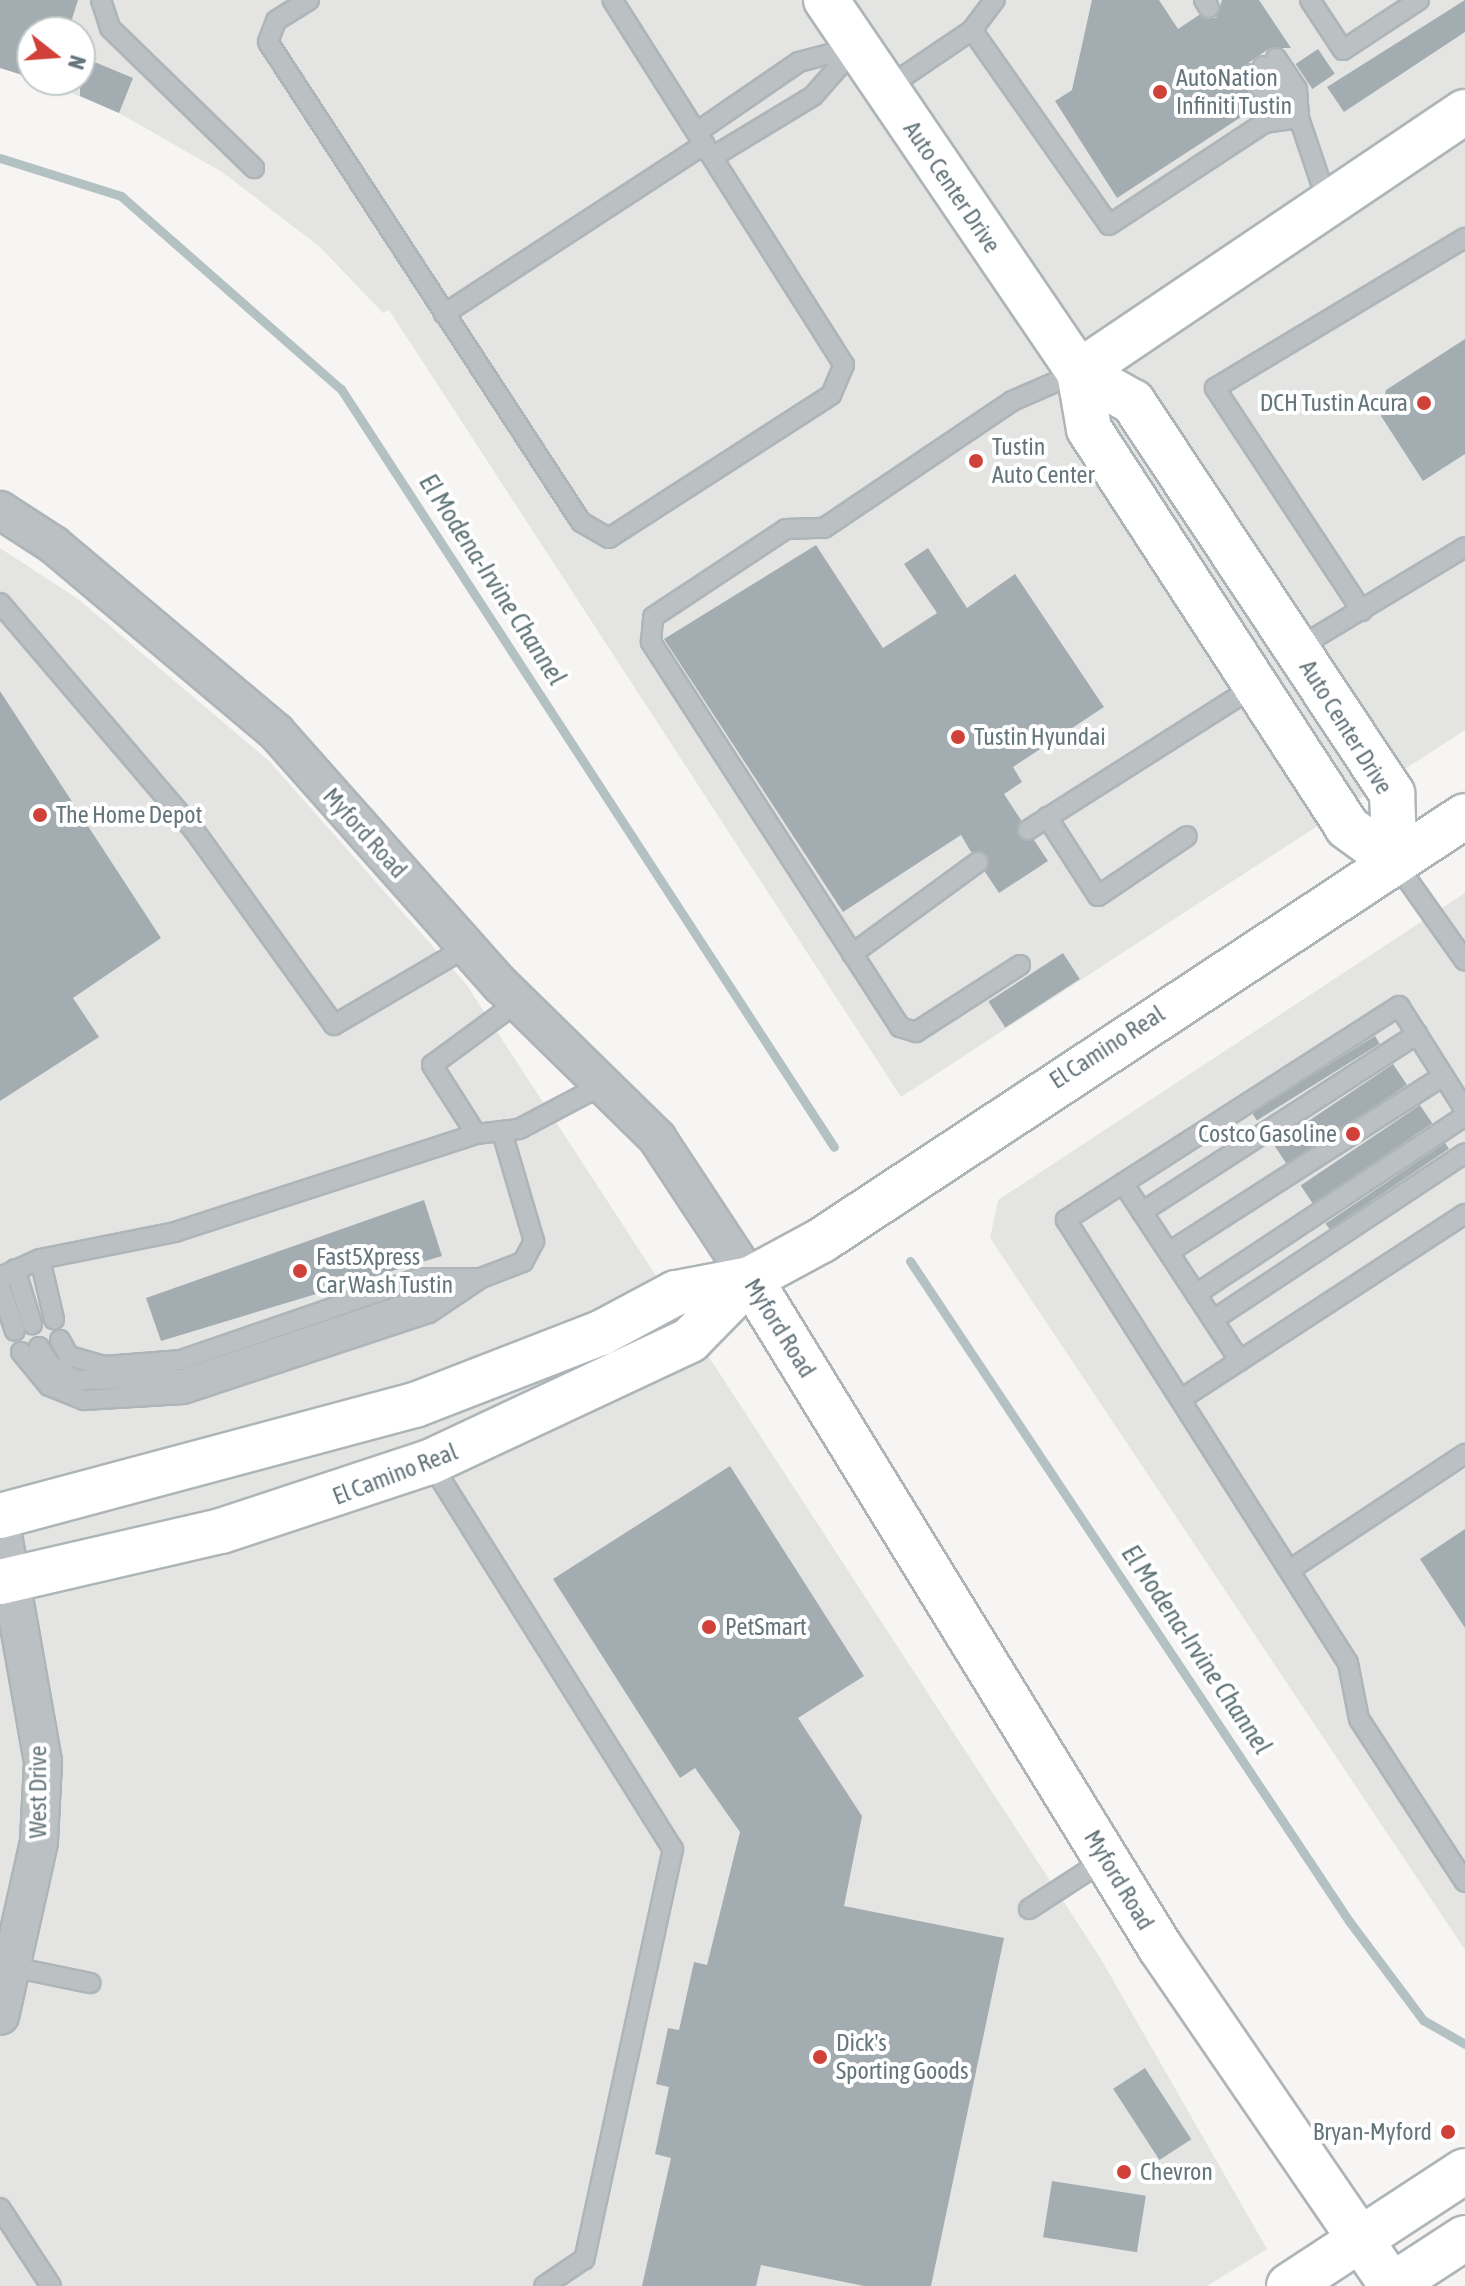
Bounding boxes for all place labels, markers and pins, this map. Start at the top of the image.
place label: AutoNation Infiniti Tustin [1176,64,1292,120]
marker: AutoNation Infiniti Tustin [1151,83,1169,101]
place label: DCH Tustin Acura [1260,389,1408,417]
marker: DCH Tustin Acura [1415,394,1433,412]
place label: Tustin Auto Center [992,433,1095,489]
marker: Tustin Auto Center [967,452,985,470]
place label: Tustin Hyundai [974,723,1106,751]
marker: Tustin Hyundai [949,728,967,746]
place label: The Home Depot [56,801,202,829]
marker: The Home Depot [31,806,49,824]
place label: Costco Gasoline [1198,1120,1337,1148]
marker: Costco Gasoline [1344,1125,1362,1143]
place label: Fast5Xpress Car Wash Tustin [316,1243,453,1299]
marker: Fast5Xpress Car Wash Tustin [291,1262,309,1280]
place label: PetSmart [725,1613,807,1641]
marker: PetSmart [700,1618,718,1636]
place label: Dick's Sporting Goods [836,2029,968,2085]
marker: Dick's Sporting Goods [811,2048,829,2066]
place label: Bryan-Myford [1313,2118,1432,2146]
marker: Bryan-Myford [1439,2123,1457,2141]
place label: Chevron [1140,2158,1213,2186]
marker: Chevron [1115,2163,1133,2181]

